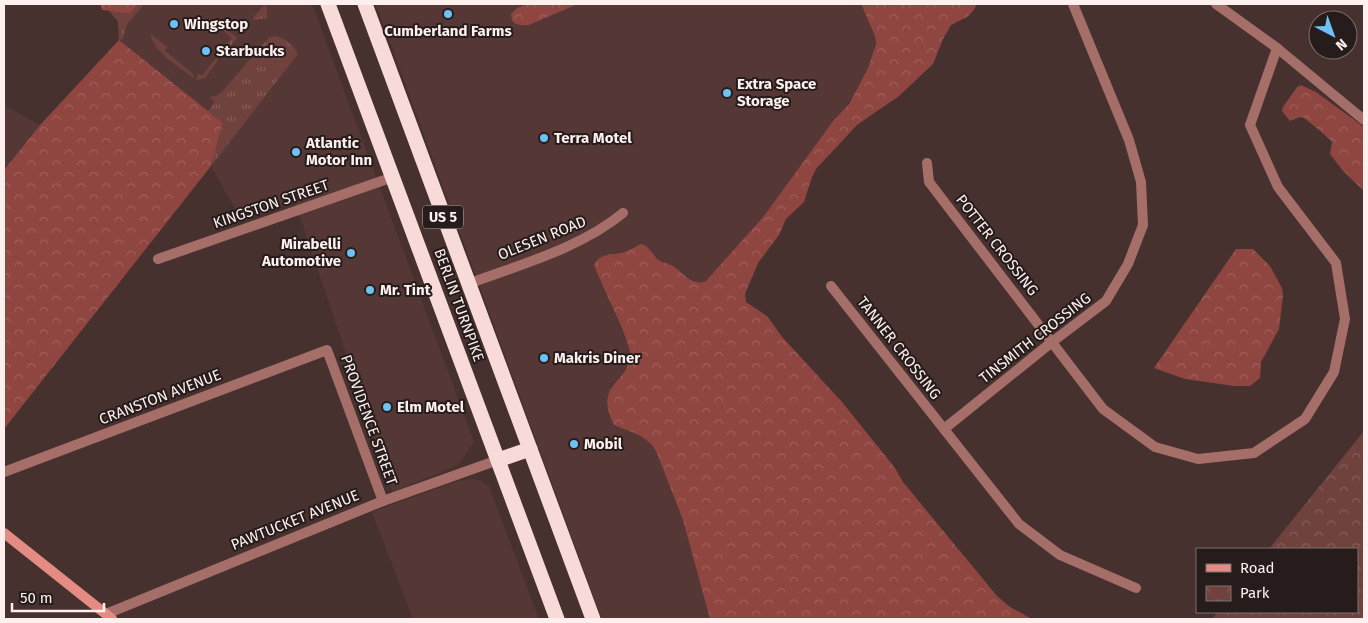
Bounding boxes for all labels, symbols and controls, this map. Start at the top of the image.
marker: Cumberland Farms [442,8,454,20]
north arrow [1308,10,1358,60]
place label: Wingstop [184,15,248,33]
marker: Wingstop [168,18,180,30]
place label: Cumberland Farms [384,22,512,40]
text: N [1332,35,1350,54]
place label: Starbucks [216,42,285,60]
marker: Starbucks [200,45,212,57]
place label: Extra Space Storage [737,75,816,110]
marker: Extra Space Storage [721,87,733,99]
place label: Terra Motel [554,129,632,147]
marker: Terra Motel [538,132,550,144]
place label: Atlantic Motor Inn [305,134,372,169]
marker: Atlantic Motor Inn [290,146,302,158]
street label: KINGSTON STREET [211,176,331,232]
street label: POTTER CROSSING [952,191,1042,299]
road number: US 5 [423,206,463,228]
street label: OLESEN ROAD [495,212,589,264]
place label: Mirabelli Automotive [261,235,341,270]
street label: BERLIN TURNPIKE [430,246,488,364]
marker: Mirabelli Automotive [345,247,357,259]
place label: Mr. Tint [380,281,431,299]
marker: Mr. Tint [364,284,376,296]
street label: TINSMITH CROSSING [976,289,1094,387]
street label: TANNER CROSSING [853,293,945,403]
place label: Makris Diner [554,349,641,367]
street label: PROVIDENCE STREET [337,352,401,488]
marker: Makris Diner [538,352,550,364]
street label: CRANSTON AVENUE [97,365,223,429]
place label: Elm Motel [397,398,465,416]
marker: Elm Motel [381,401,393,413]
place label: Mobil [584,435,623,453]
marker: Mobil [568,438,580,450]
street label: PAWTUCKET AVENUE [228,486,362,554]
legend [1196,548,1358,613]
text: Road [1240,559,1275,577]
scale bar [12,580,105,612]
text: Park [1240,584,1270,602]
text: 50 m [20,589,53,607]

